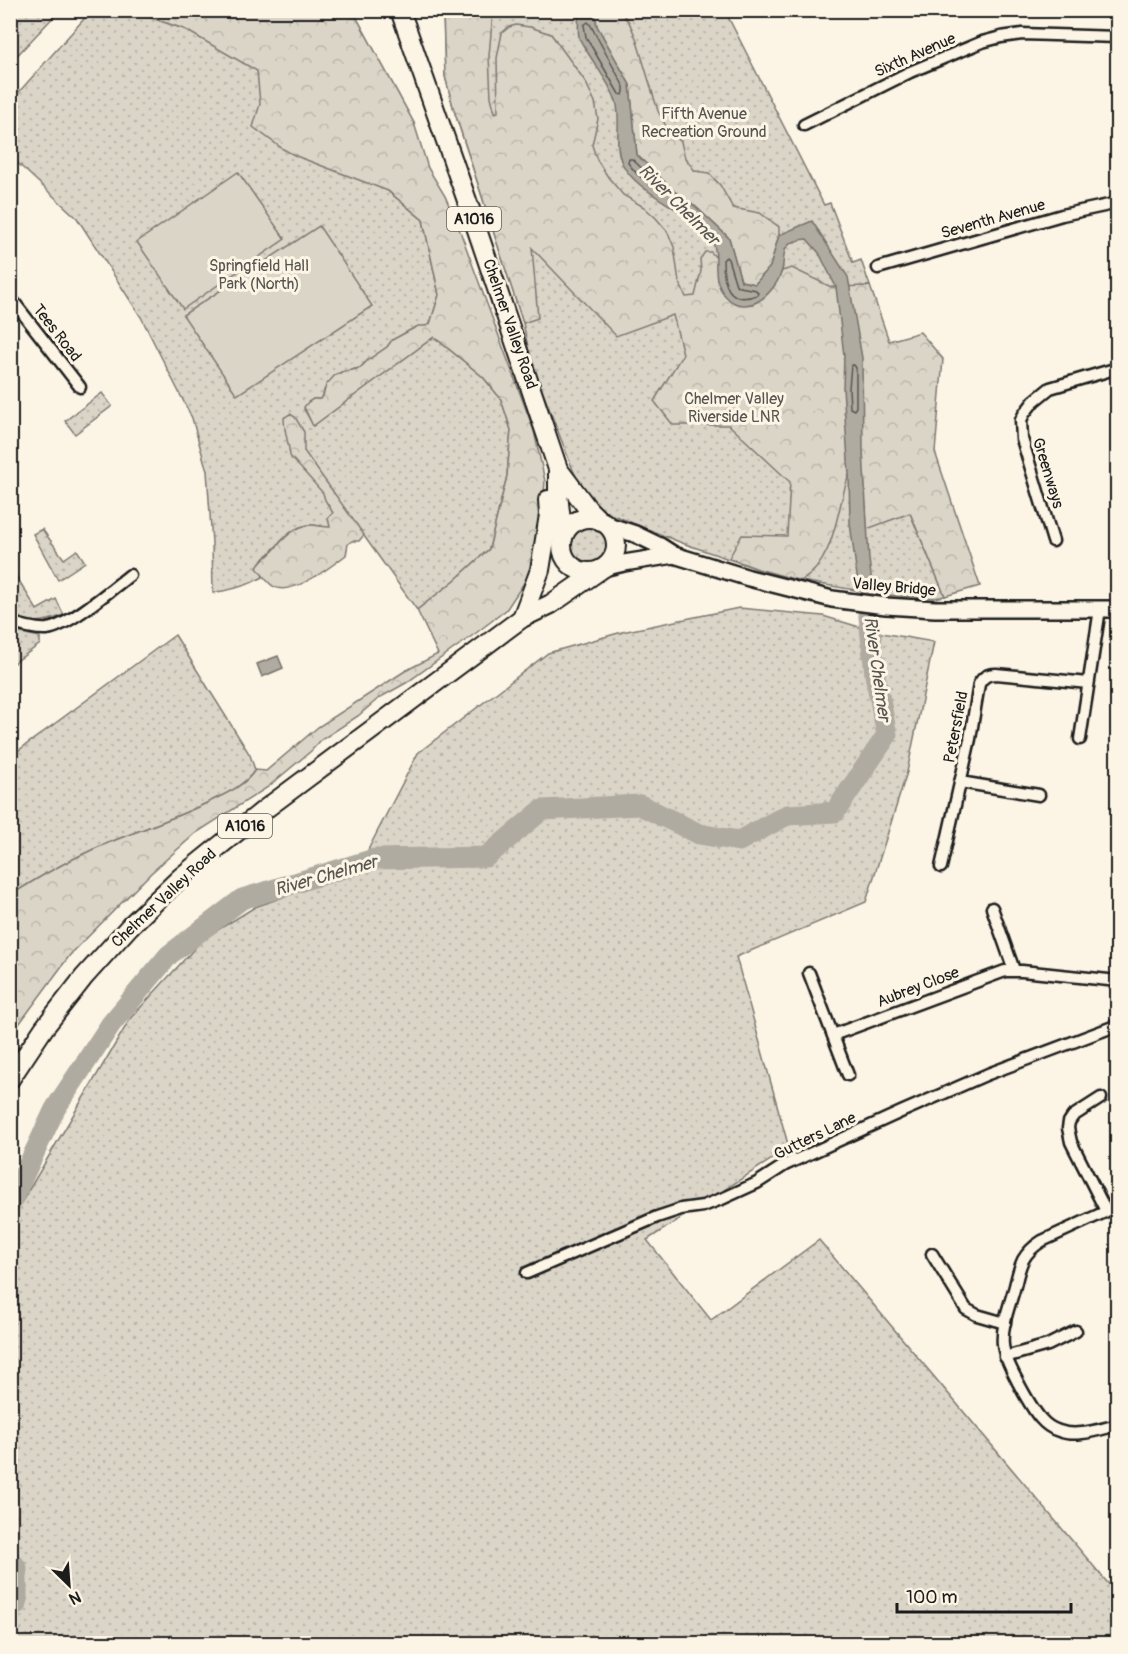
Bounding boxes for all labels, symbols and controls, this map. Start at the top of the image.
street label: Sixth Avenue [871,28,959,82]
park label: Fifth Avenue Recreation Ground [641,104,767,142]
water label: River Chelmer [634,160,726,252]
street label: Seventh Avenue [939,195,1048,243]
road number: A1016 [447,207,501,231]
park label: Springfield Hall Park (North) [209,256,309,294]
street label: Chelmer Valley Road [478,256,542,392]
street label: Tees Road [28,300,86,366]
park label: Chelmer Valley Riverside LNR [684,389,784,427]
street label: Greenways [1028,435,1068,511]
street label: Valley Bridge [851,573,937,601]
water label: River Chelmer [858,615,896,725]
street label: Petersfield [939,689,973,765]
road number: A1016 [218,814,272,838]
street label: Chelmer Valley Road [107,844,221,952]
water label: River Chelmer [272,850,382,902]
street label: Aubrey Close [874,962,962,1012]
street label: Gutters Lane [771,1108,859,1164]
north arrow [39,1555,99,1615]
scale bar [897,1576,1071,1614]
text: N [66,1586,84,1609]
text: 100 m [906,1586,958,1609]

